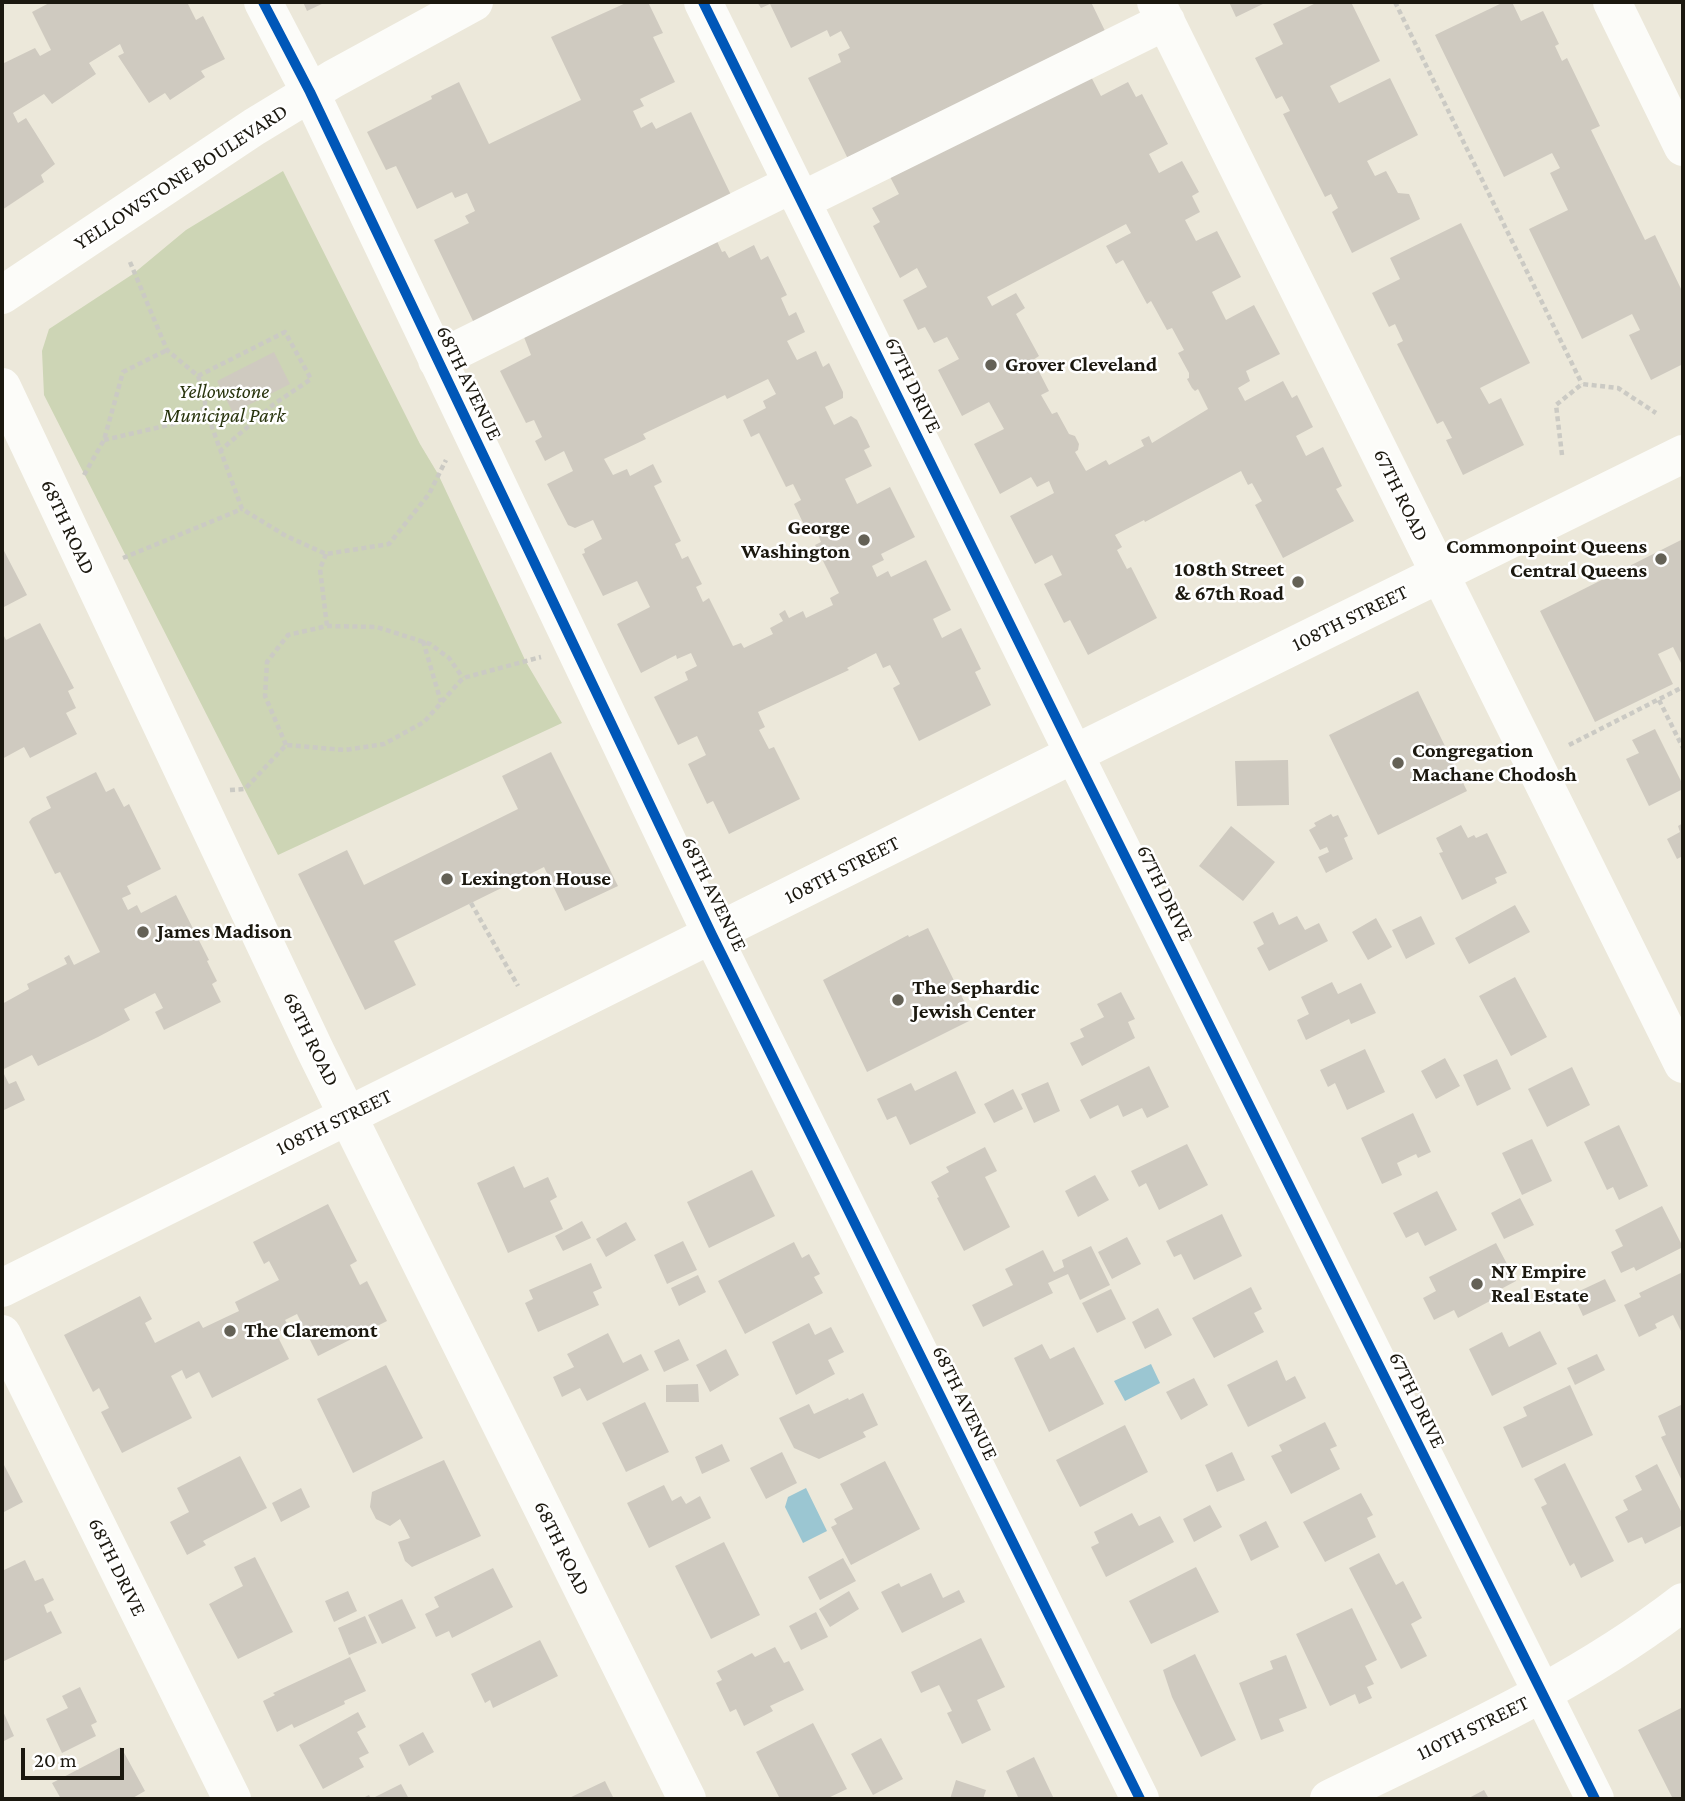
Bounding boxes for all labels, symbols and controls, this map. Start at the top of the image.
street label: YELLOWSTONE BOULEVARD [69,98,293,256]
street label: 68TH AVENUE [430,321,508,445]
street label: 67TH DRIVE [879,333,947,437]
place label: Grover Cleveland [1005,352,1157,378]
marker: Grover Cleveland [983,357,999,373]
park label: Yellowstone Municipal Park [163,379,285,429]
street label: 67TH ROAD [1368,445,1434,545]
street label: 68TH ROAD [35,475,101,579]
place label: George Washington [741,515,850,565]
marker: George Washington [856,532,872,548]
place label: Commonpoint Queens Central Queens [1446,534,1647,584]
marker: Commonpoint Queens Central Queens [1653,551,1669,567]
place label: 108th Street & 67th Road [1175,557,1284,607]
marker: 108th Street & 67th Road [1290,574,1306,590]
street label: 108TH STREET [1288,579,1412,657]
place label: Congregation Machane Chodosh [1412,738,1577,788]
marker: Congregation Machane Chodosh [1390,755,1406,771]
street label: 108TH STREET [780,830,904,910]
street label: 68TH AVENUE [675,832,753,956]
street label: 67TH DRIVE [1131,841,1199,945]
place label: Lexington House [461,866,611,892]
marker: Lexington House [439,871,455,887]
place label: James Madison [157,919,292,945]
marker: James Madison [135,924,151,940]
place label: The Sephardic Jewish Center [912,975,1039,1025]
street label: 68TH ROAD [277,988,345,1090]
marker: The Sephardic Jewish Center [890,992,906,1008]
street label: 108TH STREET [272,1083,396,1161]
place label: NY Empire Real Estate [1491,1259,1589,1309]
marker: NY Empire Real Estate [1469,1276,1485,1292]
place label: The Claremont [244,1318,377,1344]
marker: The Claremont [222,1323,238,1339]
street label: 68TH AVENUE [926,1341,1004,1465]
street label: 67TH DRIVE [1383,1348,1451,1452]
street label: 68TH ROAD [528,1497,596,1599]
street label: 68TH DRIVE [82,1514,152,1620]
street label: 110TH STREET [1413,1690,1533,1766]
scale bar [24,1734,128,1778]
text: 20 m [34,1748,77,1772]

